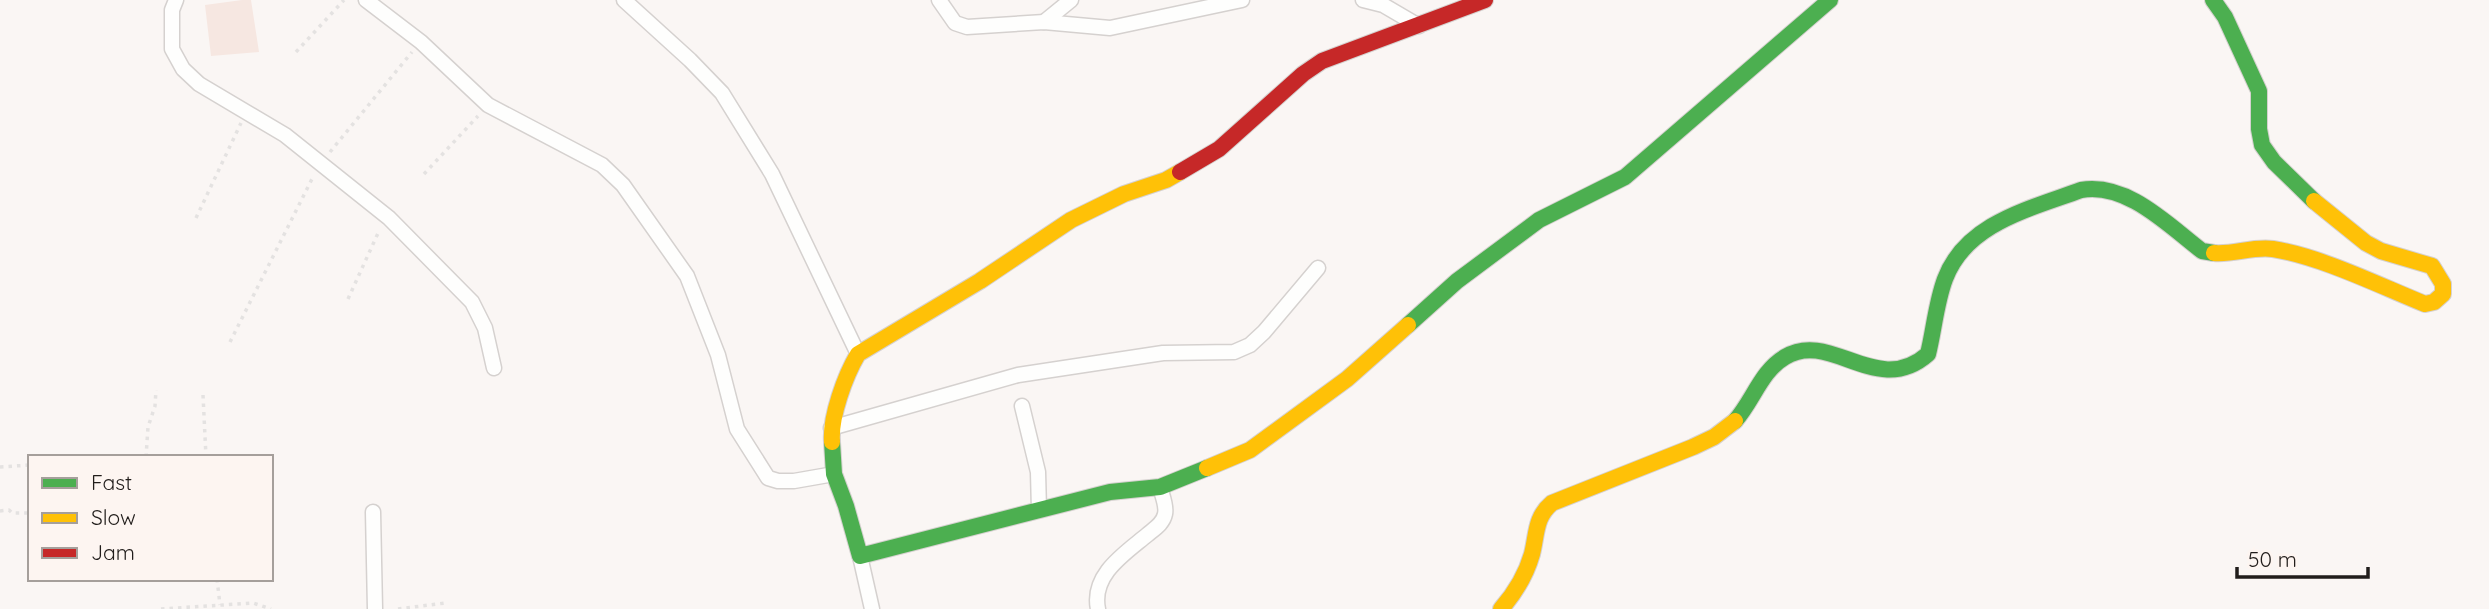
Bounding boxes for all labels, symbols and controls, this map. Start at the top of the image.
legend [28,455,273,581]
text: Fast [91,469,132,495]
text: Slow [91,504,136,530]
scale bar [2237,536,2368,580]
text: Jam [91,539,135,565]
text: 50 m [2248,546,2297,572]

